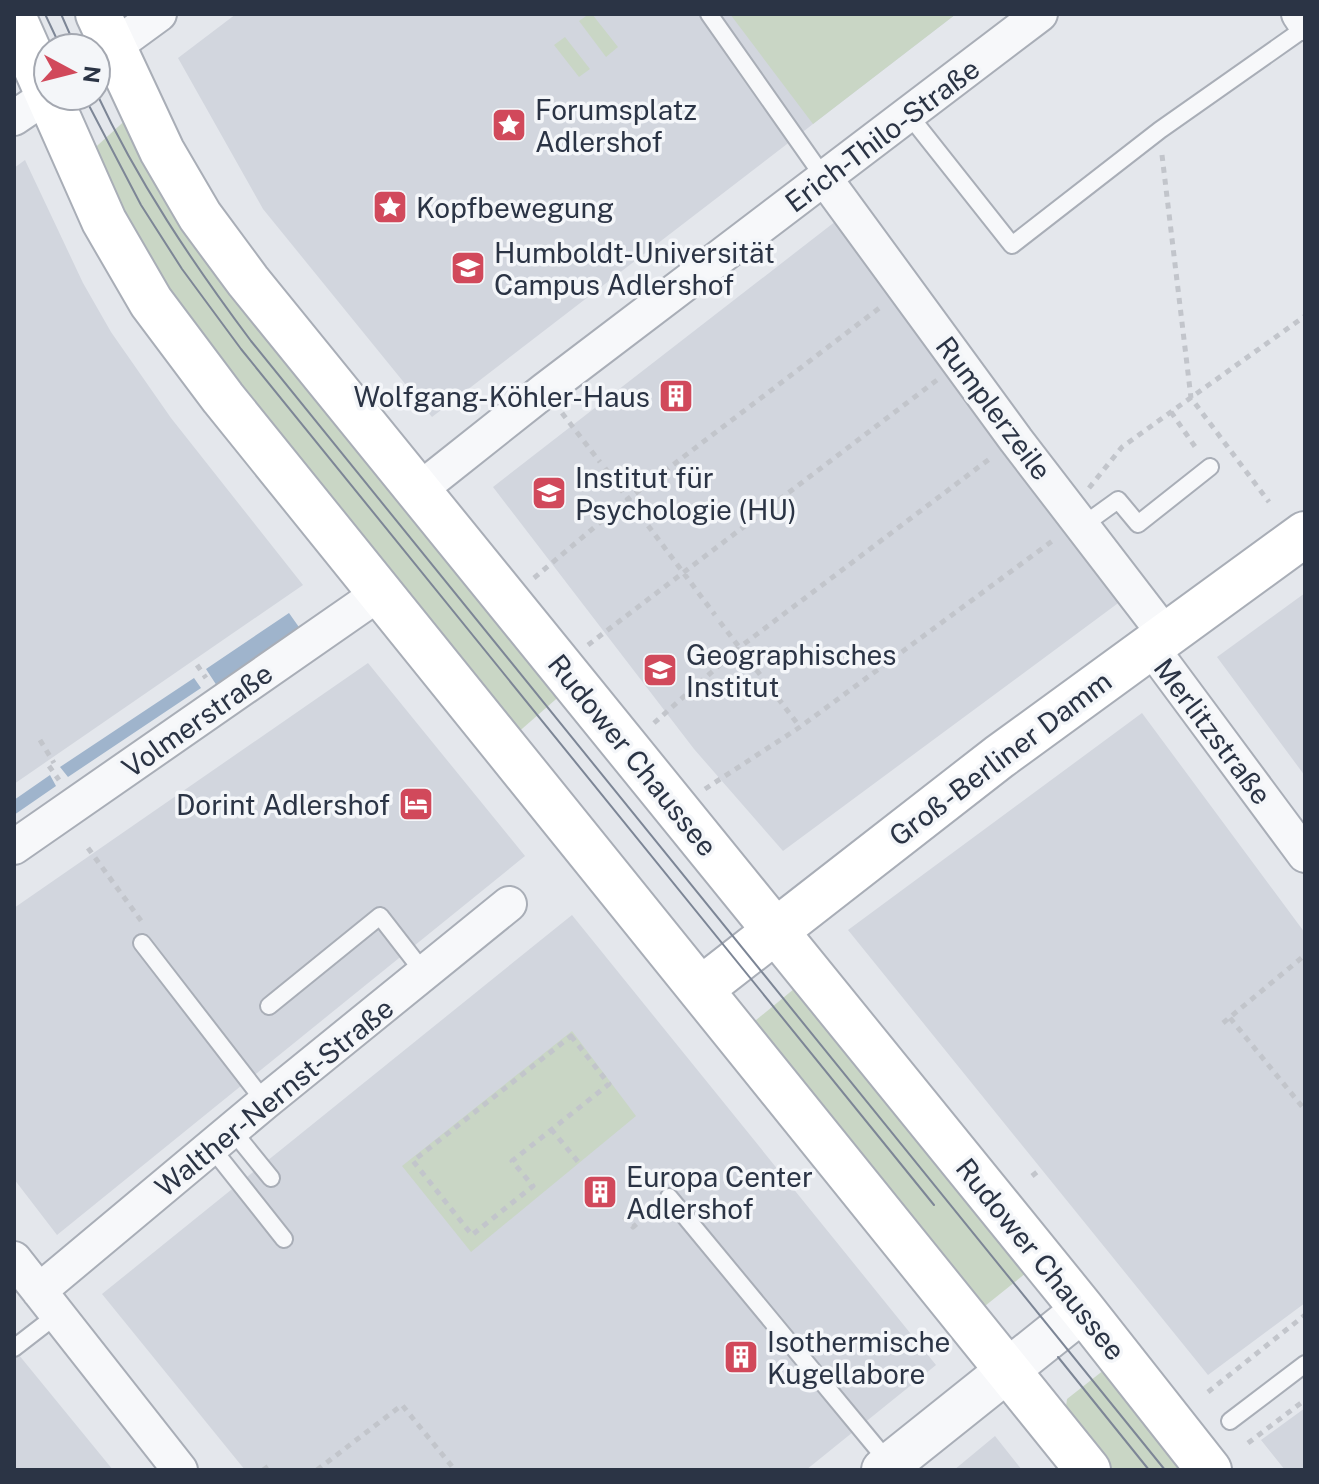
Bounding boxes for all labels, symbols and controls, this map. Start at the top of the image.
north arrow [32,32,112,112]
street label: Erich-Thilo-Straße [779,51,985,219]
text: N [78,64,106,85]
place label: Forumsplatz Adlershof [535,93,697,158]
place icon: Forumsplatz Adlershof [490,106,528,144]
place icon: Kopfbewegung [371,188,409,226]
place label: Kopfbewegung [416,191,614,224]
place label: Humboldt-Universität Campus Adlershof [494,236,775,301]
school or university icon: Humboldt-Universität Campus Adlershof [449,249,487,287]
street label: Rumplerzeile [929,330,1059,486]
building icon: Wolfgang-Köhler-Haus [657,377,695,415]
place label: Wolfgang-Köhler-Haus [353,380,650,413]
place label: Institut für Psychologie (HU) [575,461,797,526]
school or university icon: Institut für Psychologie (HU) [530,474,568,512]
place label: Geographisches Institut [686,638,897,703]
street label: Rudower Chaussee [542,648,724,862]
school or university icon: Geographisches Institut [641,651,679,689]
street label: Merlitzstraße [1147,652,1279,810]
street label: Volmerstraße [116,656,278,784]
street label: Groß-Berliner Damm [882,664,1118,852]
hotel icon: Dorint Adlershof [397,785,435,823]
place label: Dorint Adlershof [176,788,390,821]
street label: Walther-Nernst-Straße [148,991,400,1203]
street label: Rudower Chaussee [950,1152,1132,1366]
place label: Europa Center Adlershof [626,1160,813,1225]
building icon: Europa Center Adlershof [581,1173,619,1211]
place label: Isothermische Kugellabore [767,1325,950,1390]
building icon: Isothermische Kugellabore [722,1338,760,1376]

